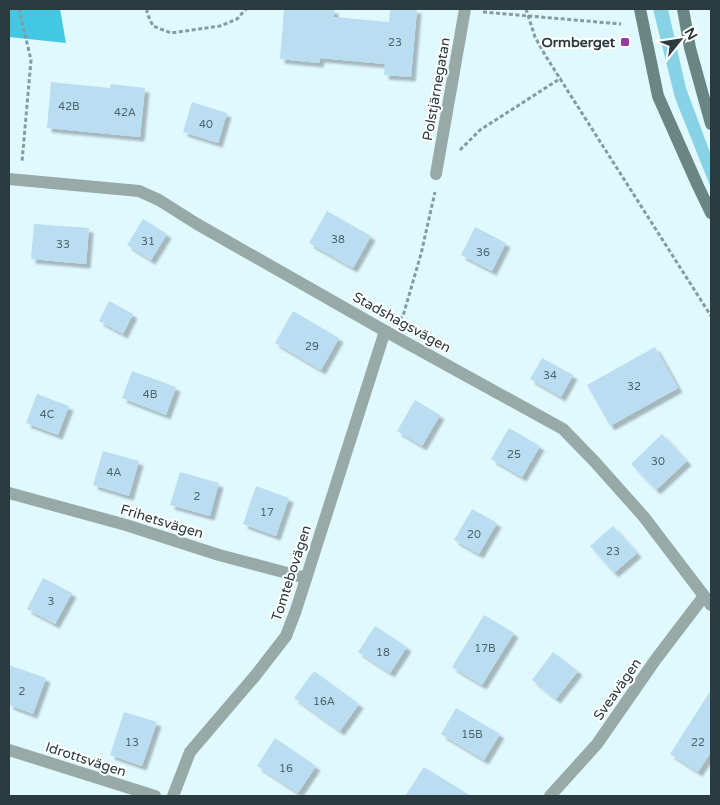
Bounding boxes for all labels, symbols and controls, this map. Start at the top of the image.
north arrow [655,15,705,65]
text: N [681,25,701,43]
place label: Ormberget [542,34,616,51]
house number: 23 [388,36,402,49]
street label: Polstjärnegatan [419,36,454,142]
marker: Ormberget [619,36,631,48]
house number: 42B [58,100,80,113]
house number: 42A [114,106,136,119]
house number: 40 [199,118,213,131]
house number: 38 [331,233,345,246]
house number: 31 [141,235,155,248]
house number: 33 [56,238,70,251]
house number: 36 [476,246,490,259]
street label: Stadshagsvägen [350,288,454,356]
house number: 29 [305,340,319,353]
house number: 34 [543,369,557,382]
house number: 32 [627,380,641,393]
house number: 4B [143,388,158,401]
house number: 4C [40,408,55,421]
house number: 25 [507,448,521,461]
house number: 30 [651,455,665,468]
house number: 4A [106,466,122,479]
house number: 2 [194,490,201,503]
street label: Frihetsvägen [118,501,205,542]
house number: 17 [260,506,274,519]
street label: Tomtebovägen [268,523,315,623]
house number: 20 [467,528,481,541]
house number: 23 [606,545,620,558]
house number: 3 [48,595,55,608]
house number: 17B [474,642,496,655]
house number: 18 [376,646,390,659]
street label: Sveavägen [590,655,645,724]
house number: 2 [19,685,26,698]
house number: 16A [313,695,335,708]
house number: 15B [461,728,483,741]
house number: 13 [125,736,139,749]
house number: 22 [691,736,705,749]
street label: Idrottsvägen [43,738,128,781]
house number: 16 [279,762,293,775]

